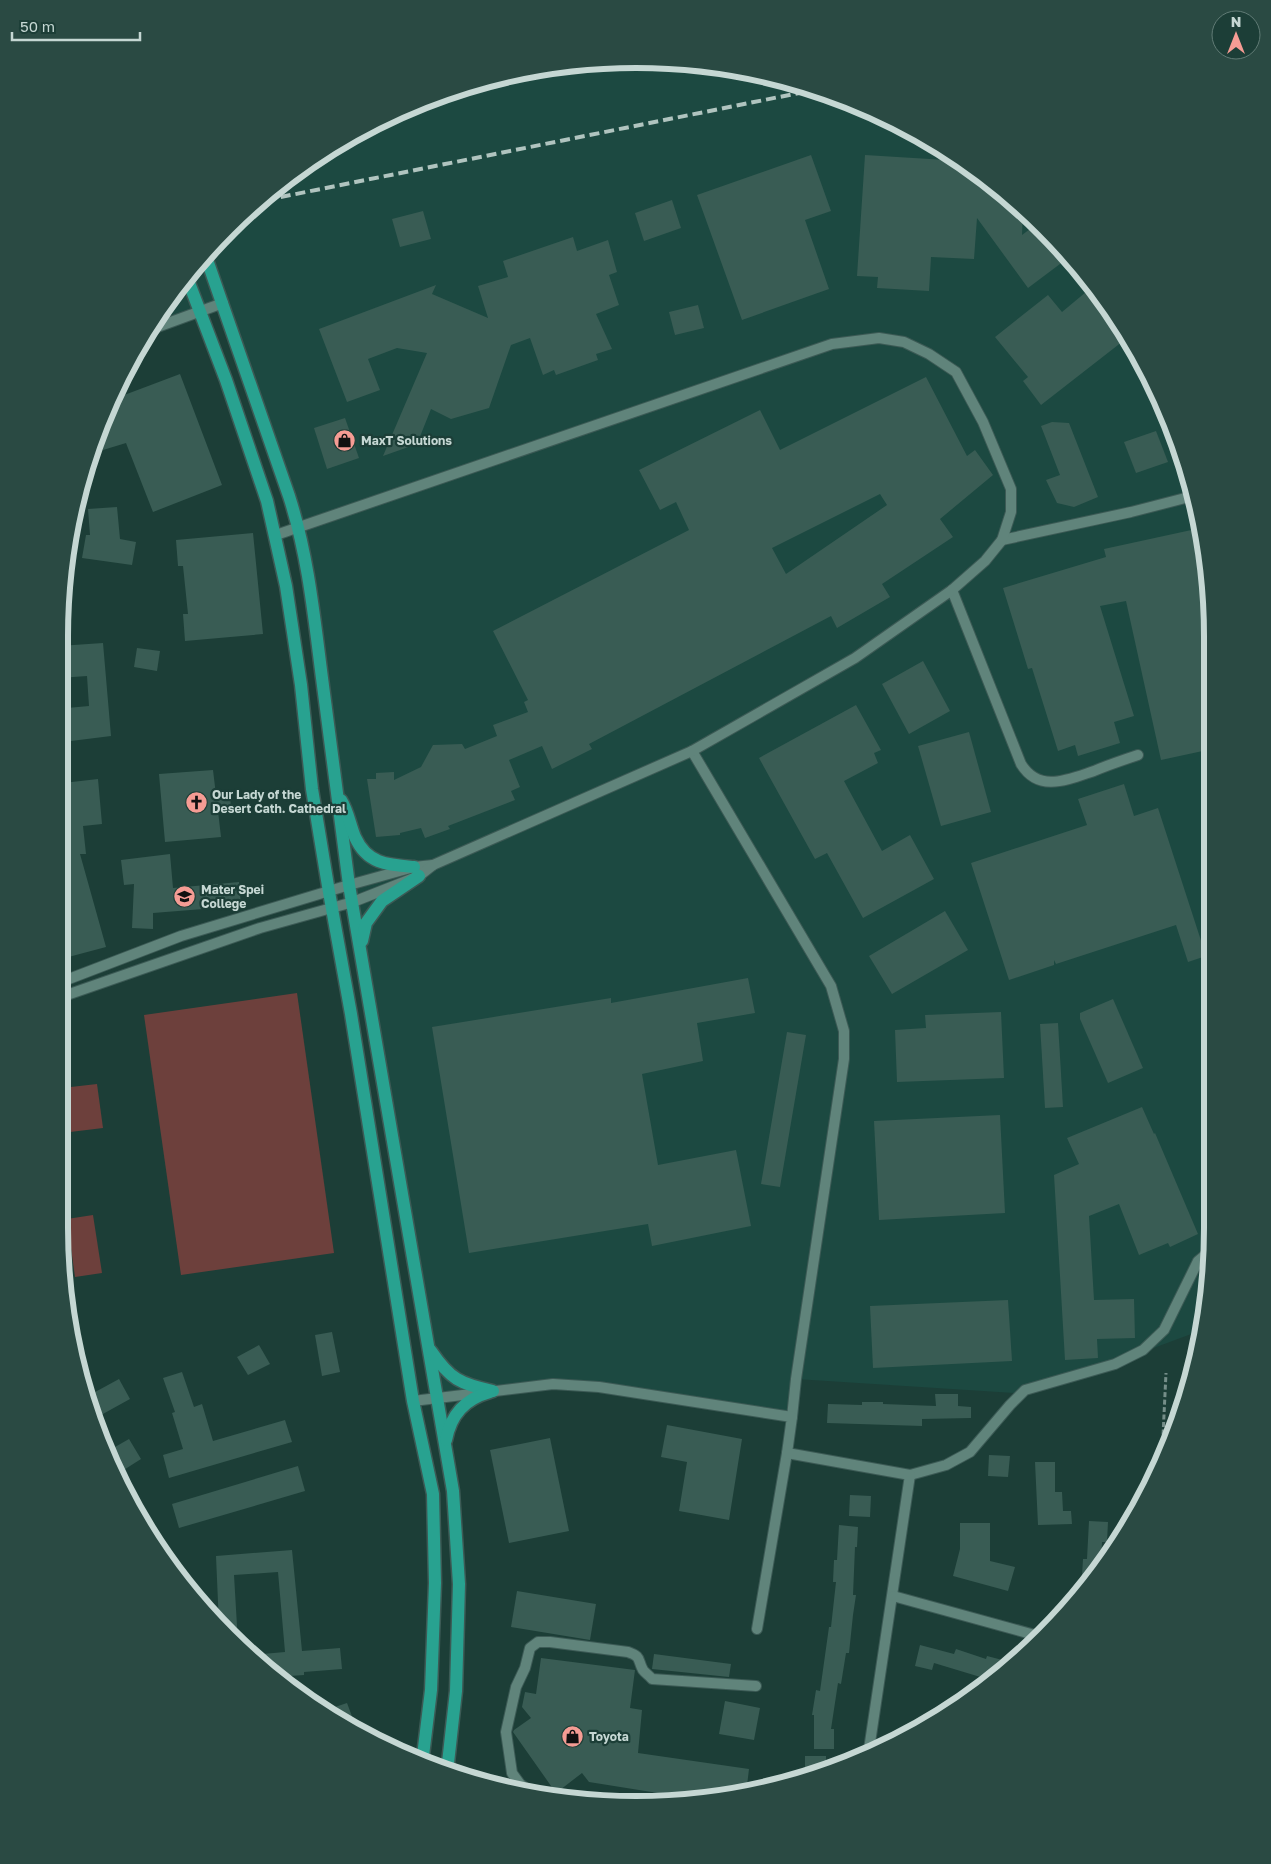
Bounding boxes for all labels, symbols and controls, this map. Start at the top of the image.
scale bar [12,10,140,42]
north arrow [1211,10,1261,60]
text: N [1231,13,1241,30]
text: 50 m [20,17,55,35]
shop icon: MaxT Solutions [333,429,357,453]
place label: MaxT Solutions [361,433,452,448]
place label: Our Lady of the Desert Cath. Cathedral [212,787,346,816]
church icon: Our Lady of the Desert Cath. Cathedral [184,790,208,814]
place label: Mater Spei College [201,882,264,911]
school or university icon: Mater Spei College [173,885,197,909]
shop icon: Toyota [561,1725,585,1749]
place label: Toyota [589,1729,629,1744]

